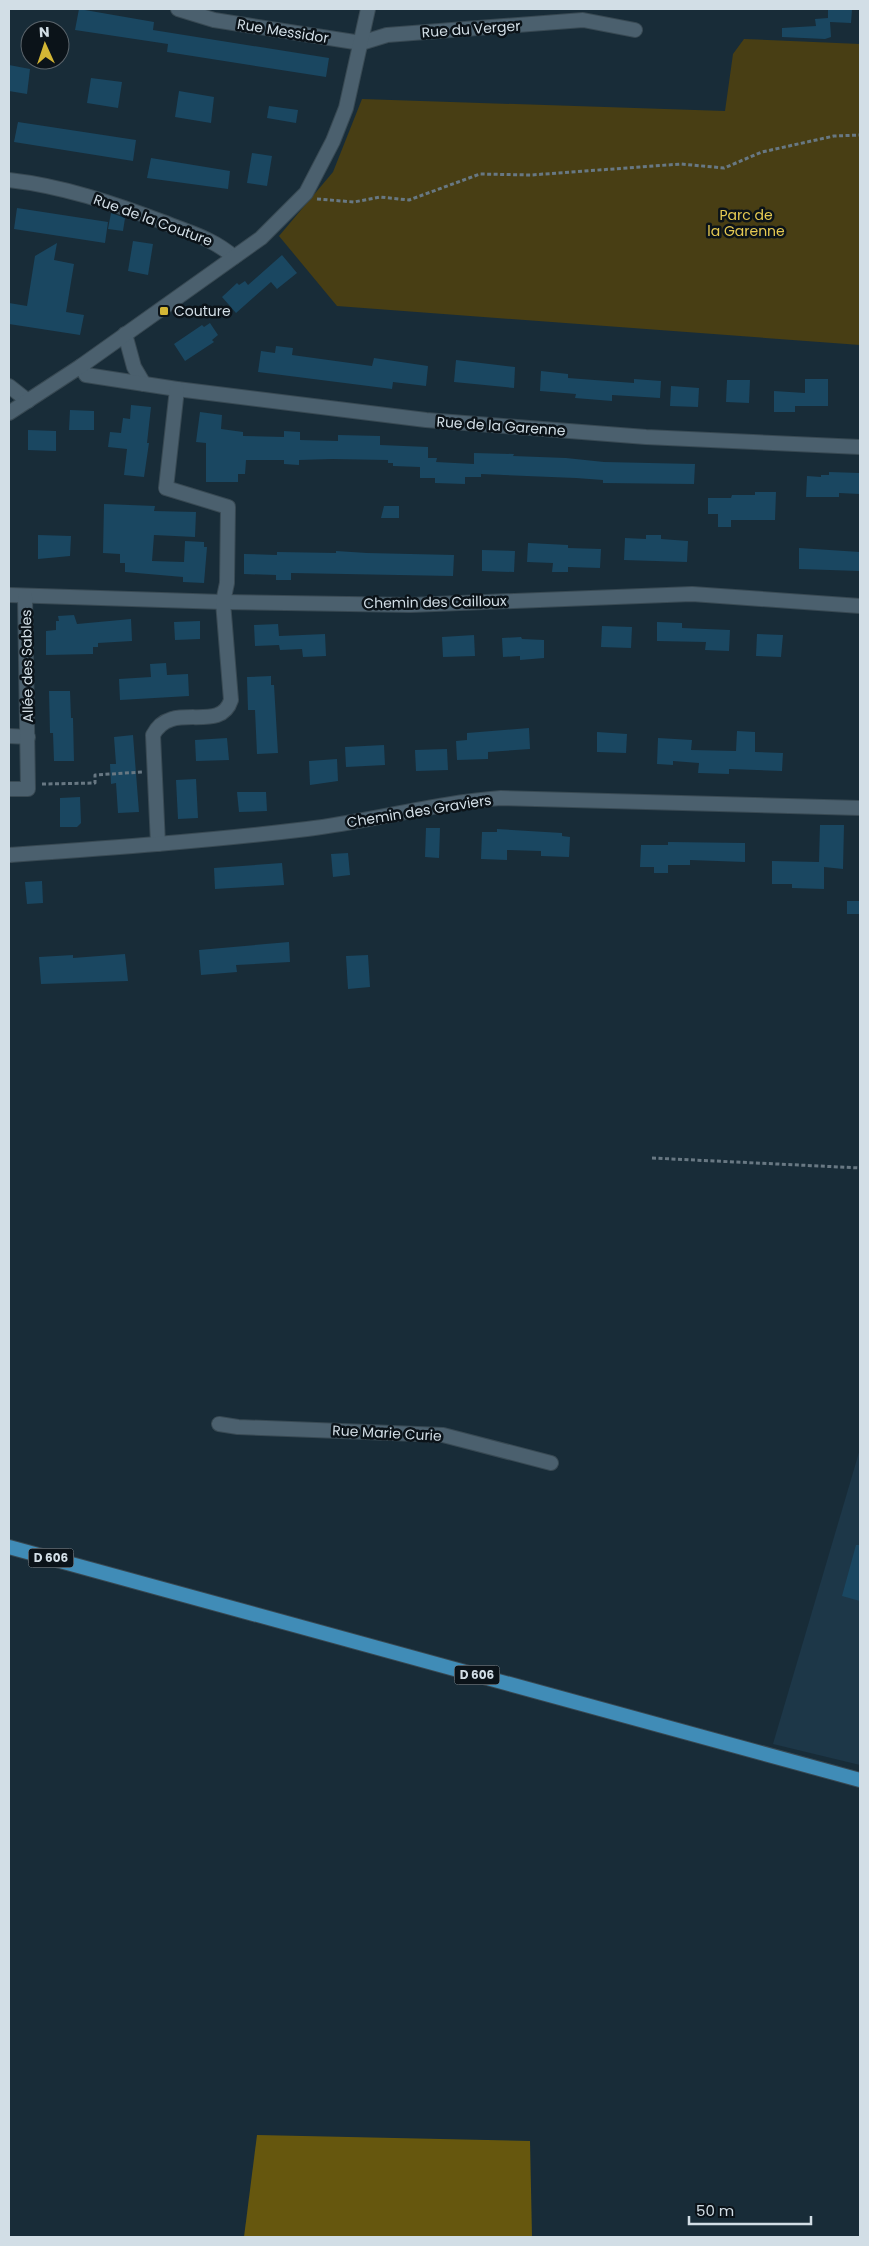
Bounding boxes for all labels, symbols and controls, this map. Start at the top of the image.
street label: Rue Messidor [236,14,330,48]
street label: Rue du Verger [421,16,521,42]
north arrow [20,20,70,70]
text: N [39,22,50,42]
street label: Rue de la Couture [91,189,215,251]
park label: Parc de la Garenne [707,205,785,241]
place label: Couture [174,301,231,321]
marker: Couture [158,305,170,317]
street label: Rue de la Garenne [436,412,566,441]
street label: Chemin des Cailloux [363,591,507,613]
street label: Allée des Sables [16,609,38,723]
street label: Chemin des Graviers [345,790,493,832]
street label: Rue Marie Curie [332,1420,443,1446]
road number: D 606 [28,1549,74,1568]
road number: D 606 [454,1666,500,1684]
scale bar [689,2194,812,2226]
text: 50 m [696,2200,734,2221]

